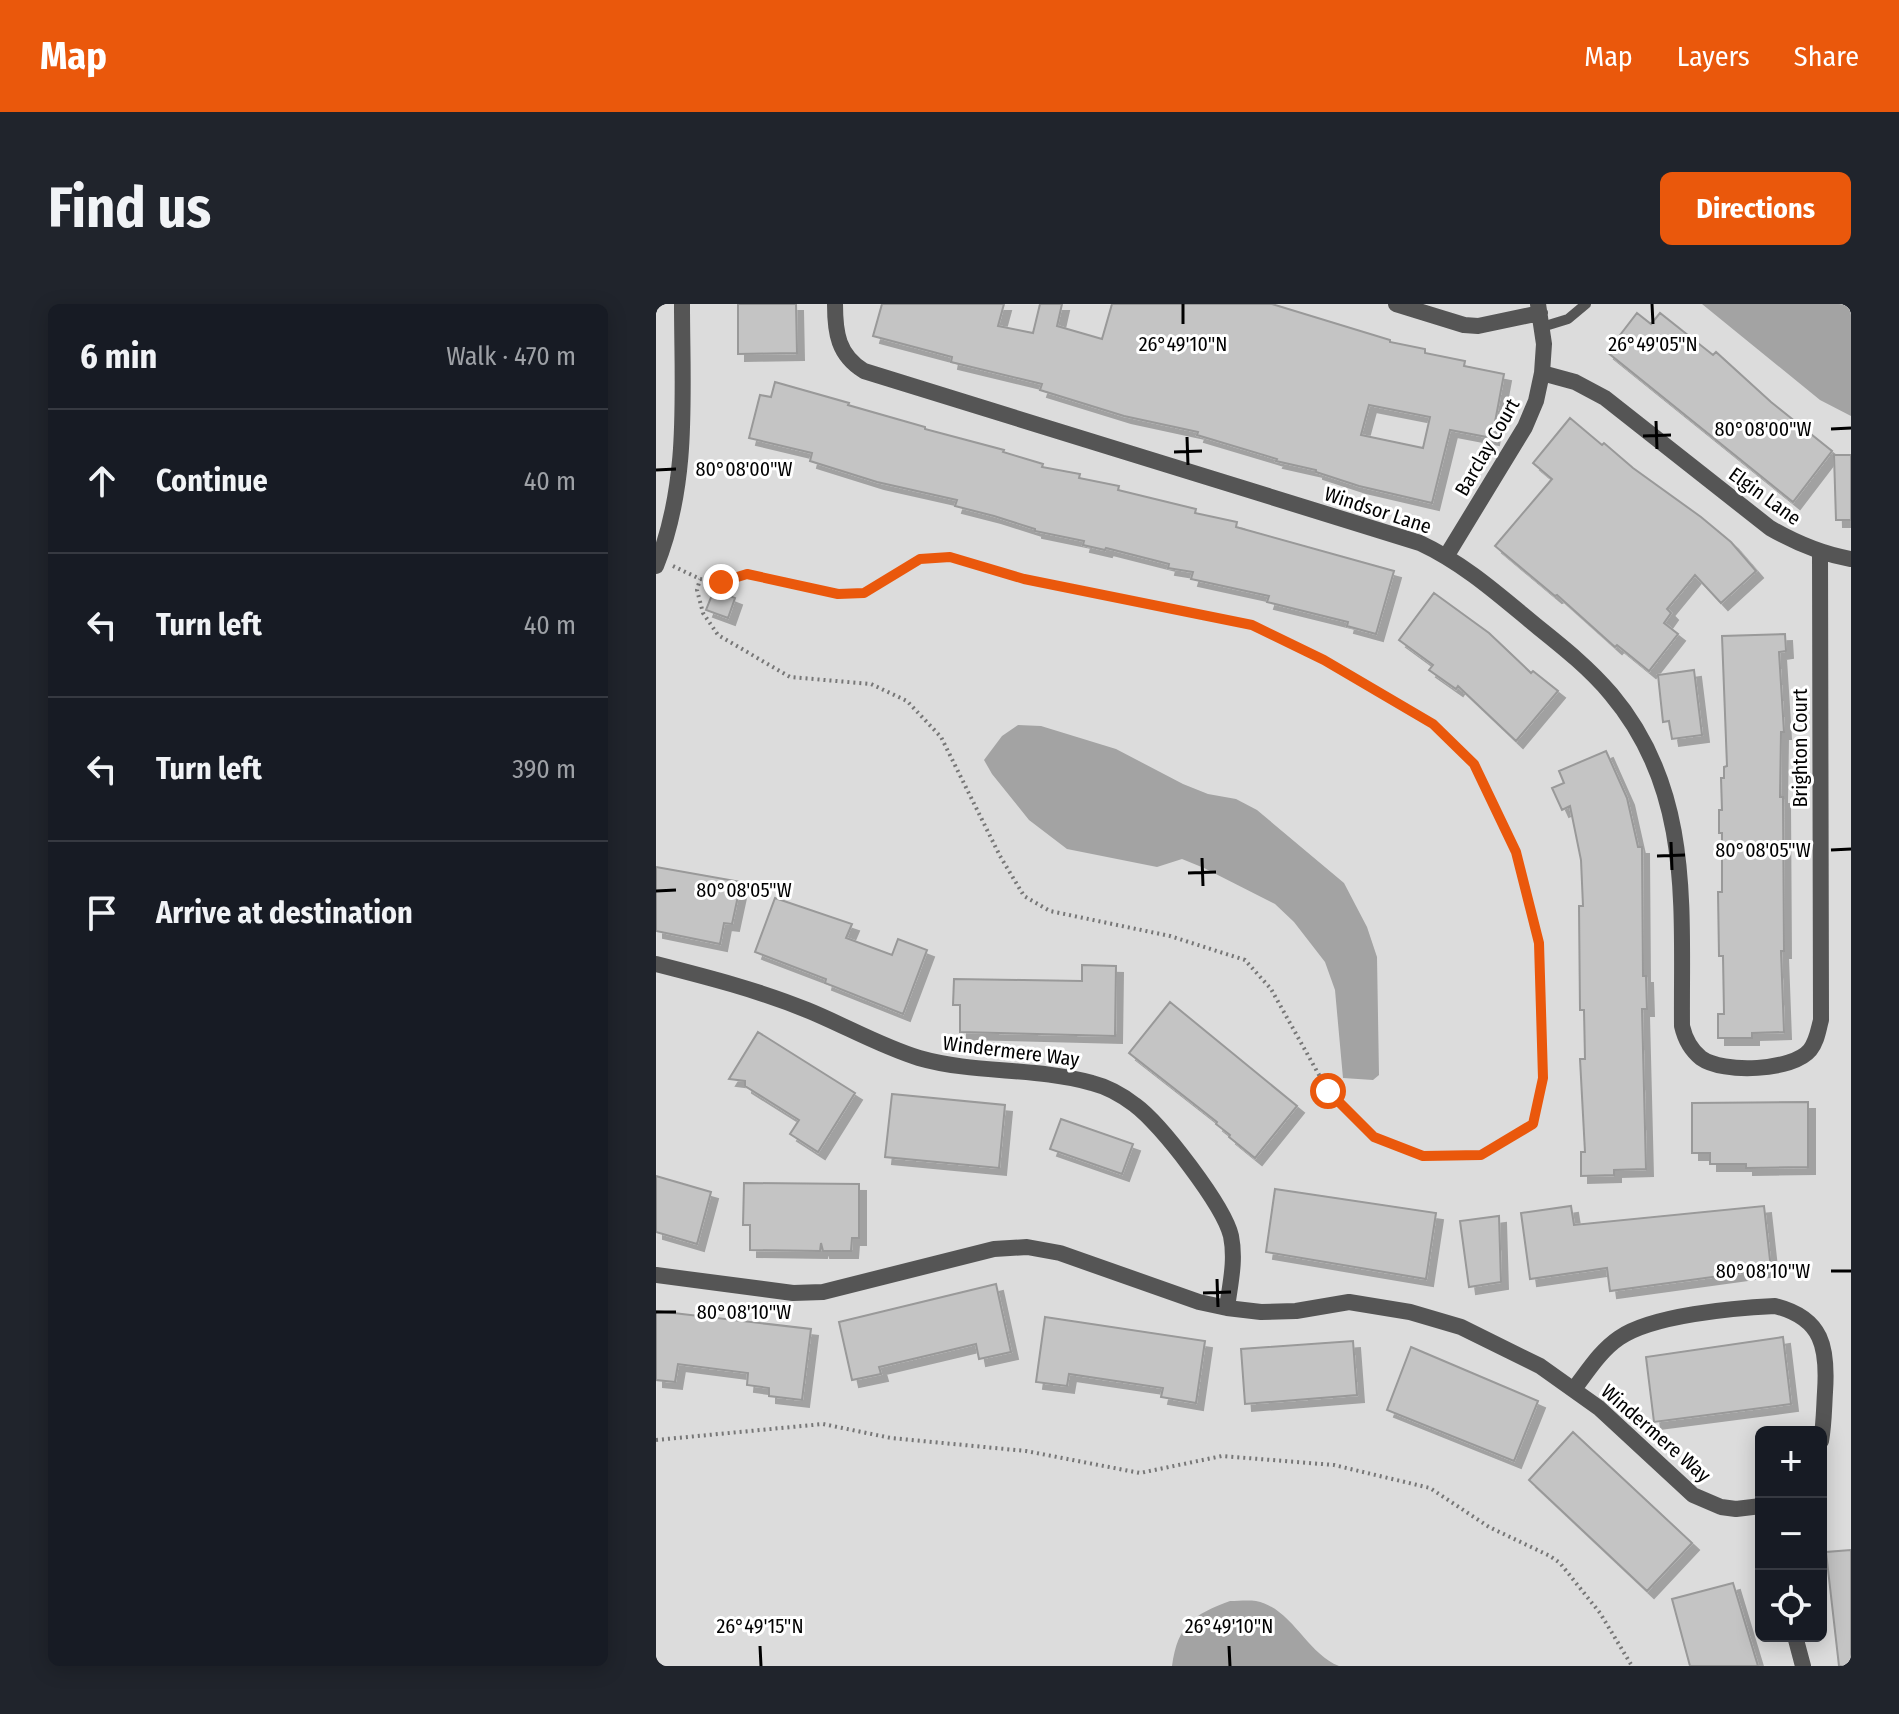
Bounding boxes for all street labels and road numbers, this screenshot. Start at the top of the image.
street label: Barclay Court [1450,394,1525,500]
street label: Elgin Lane [1724,462,1806,530]
street label: Windsor Lane [1322,481,1434,539]
street label: Brighton Court [1788,688,1812,808]
street label: Windermere Way [941,1031,1081,1071]
street label: Windermere Way [1596,1379,1716,1487]

